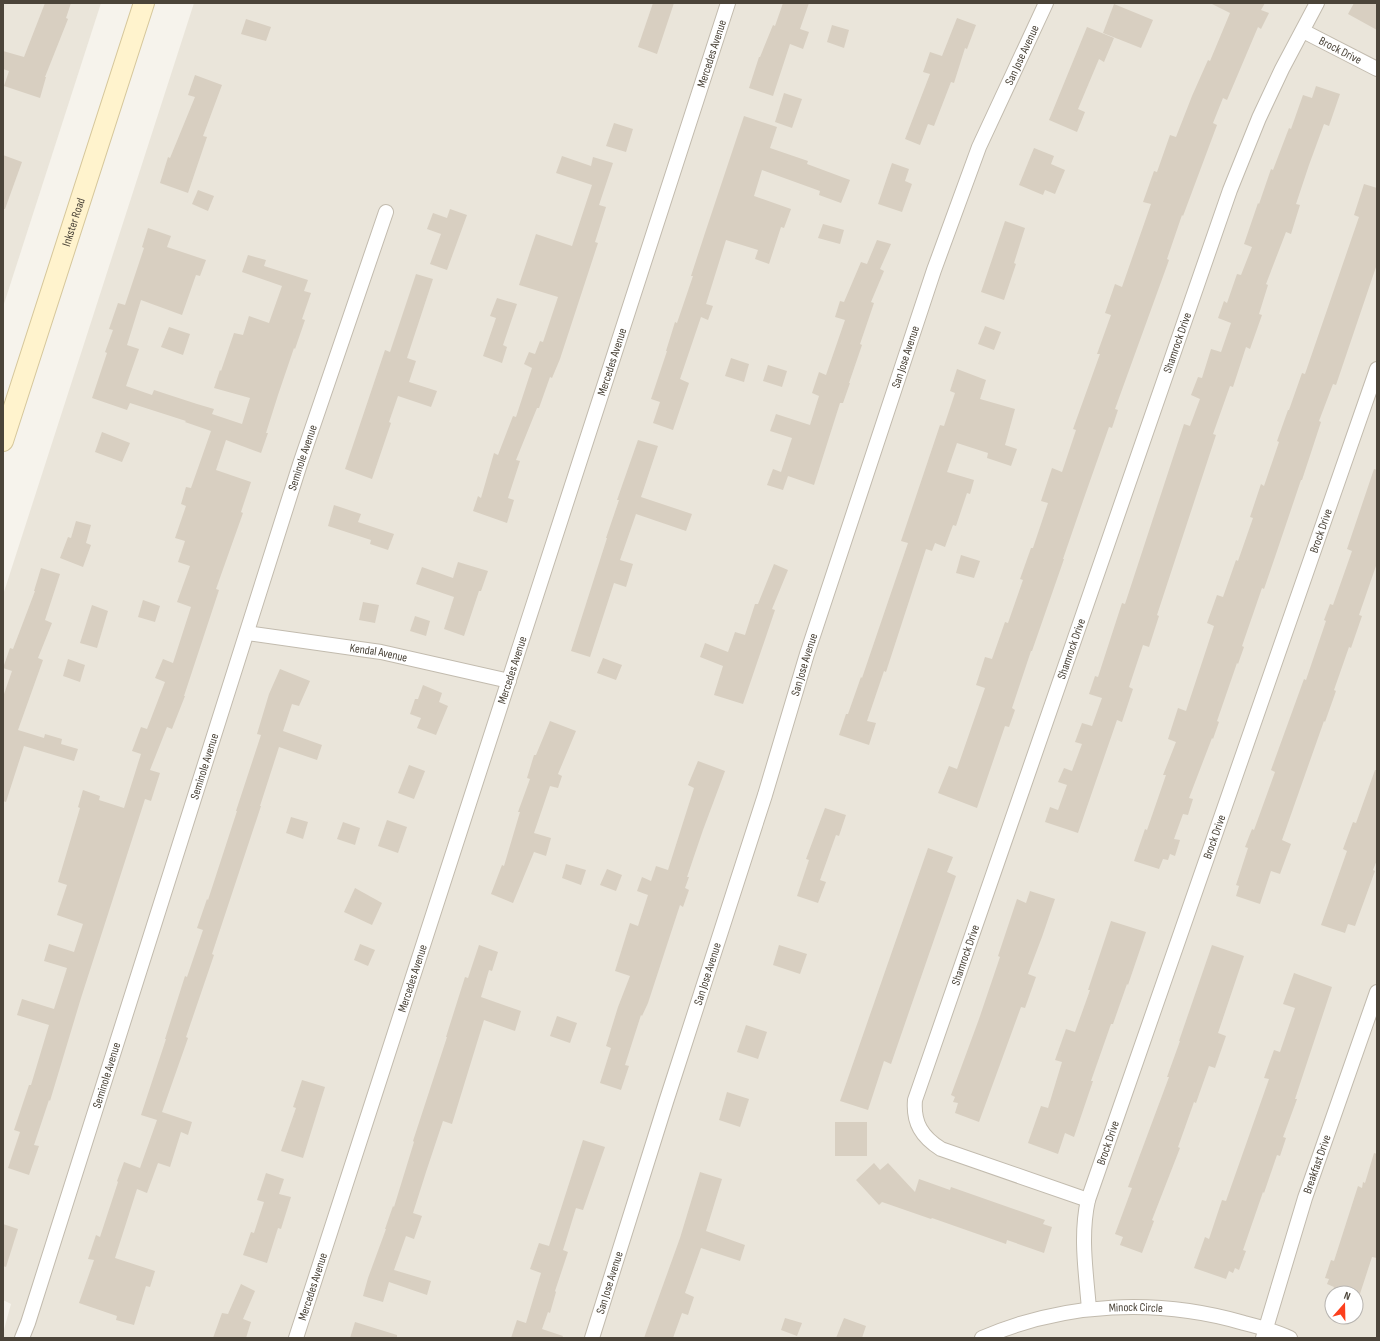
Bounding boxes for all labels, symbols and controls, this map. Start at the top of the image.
street label: Mercedes Avenue [694,18,730,89]
street label: San Jose Avenue [1002,22,1043,88]
street label: Brock Drive [1316,33,1364,68]
street label: Inkster Road [59,196,89,248]
street label: Shamrock Drive [1160,310,1195,375]
street label: San Jose Avenue [888,324,923,390]
street label: Mercedes Avenue [594,326,630,398]
street label: Seminole Avenue [285,423,321,493]
street label: Brock Drive [1307,507,1336,555]
street label: Shamrock Drive [1054,617,1089,681]
street label: San Jose Avenue [788,631,821,698]
street label: Mercedes Avenue [495,634,531,706]
street label: Kendal Avenue [349,641,409,666]
street label: Seminole Avenue [187,732,222,801]
street label: Brock Drive [1200,813,1229,861]
street label: Shamrock Drive [948,923,983,987]
street label: San Jose Avenue [691,941,725,1007]
street label: Mercedes Avenue [395,943,431,1014]
street label: Seminole Avenue [89,1040,124,1110]
street label: Brock Drive [1094,1119,1123,1167]
street label: Breakfast Drive [1300,1133,1335,1196]
street label: San Jose Avenue [593,1250,627,1316]
street label: Mercedes Avenue [295,1251,331,1323]
north arrow [1324,1285,1364,1325]
text: N [1342,1289,1352,1303]
street label: Minock Circle [1108,1300,1163,1316]

